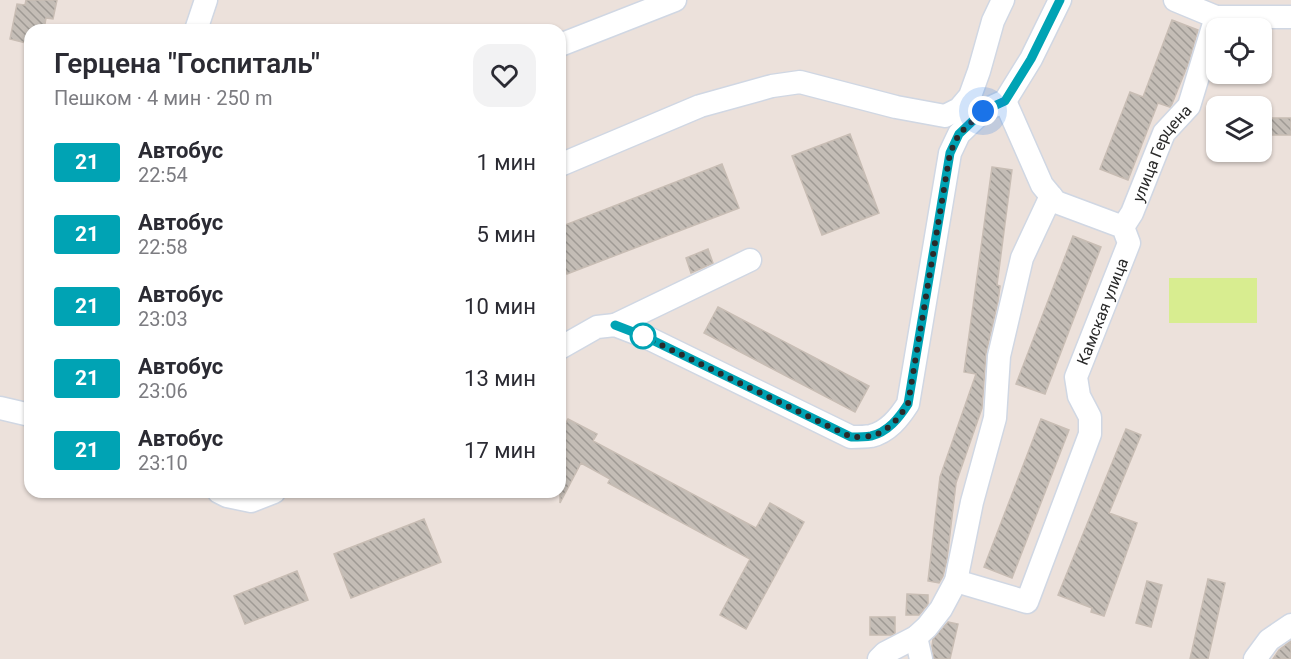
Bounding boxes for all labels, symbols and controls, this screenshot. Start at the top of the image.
map controls [1206,18,1272,162]
button: locate [1206,18,1272,84]
button: heart [473,44,536,107]
text: Герцена "Госпиталь" [54,47,320,80]
text: Пешком · 4 мин · 250 m [54,86,273,110]
your location [968,96,998,126]
button: layers [1206,96,1272,162]
street label: улица Герцена [1128,100,1195,204]
text: Автобус [138,138,223,163]
text: 21 [75,150,99,174]
text: 1 мин [476,150,536,175]
text: 22:54 [138,163,188,187]
text: Автобус [138,210,223,235]
text: 21 [75,222,99,246]
text: 5 мин [476,222,536,247]
text: 22:58 [138,235,188,259]
street label: Камская улица [1072,255,1132,368]
text: Автобус [138,282,223,307]
text: 21 [75,294,99,318]
text: 10 мин [464,294,536,319]
text: 23:03 [138,307,188,331]
unlabelled marker [630,323,656,349]
text: Автобус [138,354,223,379]
text: 21 [75,366,99,390]
text: 13 мин [464,366,536,391]
text: 23:06 [138,379,188,403]
text: Автобус [138,426,223,451]
text: 21 [75,438,99,462]
text: 17 мин [464,438,536,463]
text: 23:10 [138,451,188,475]

